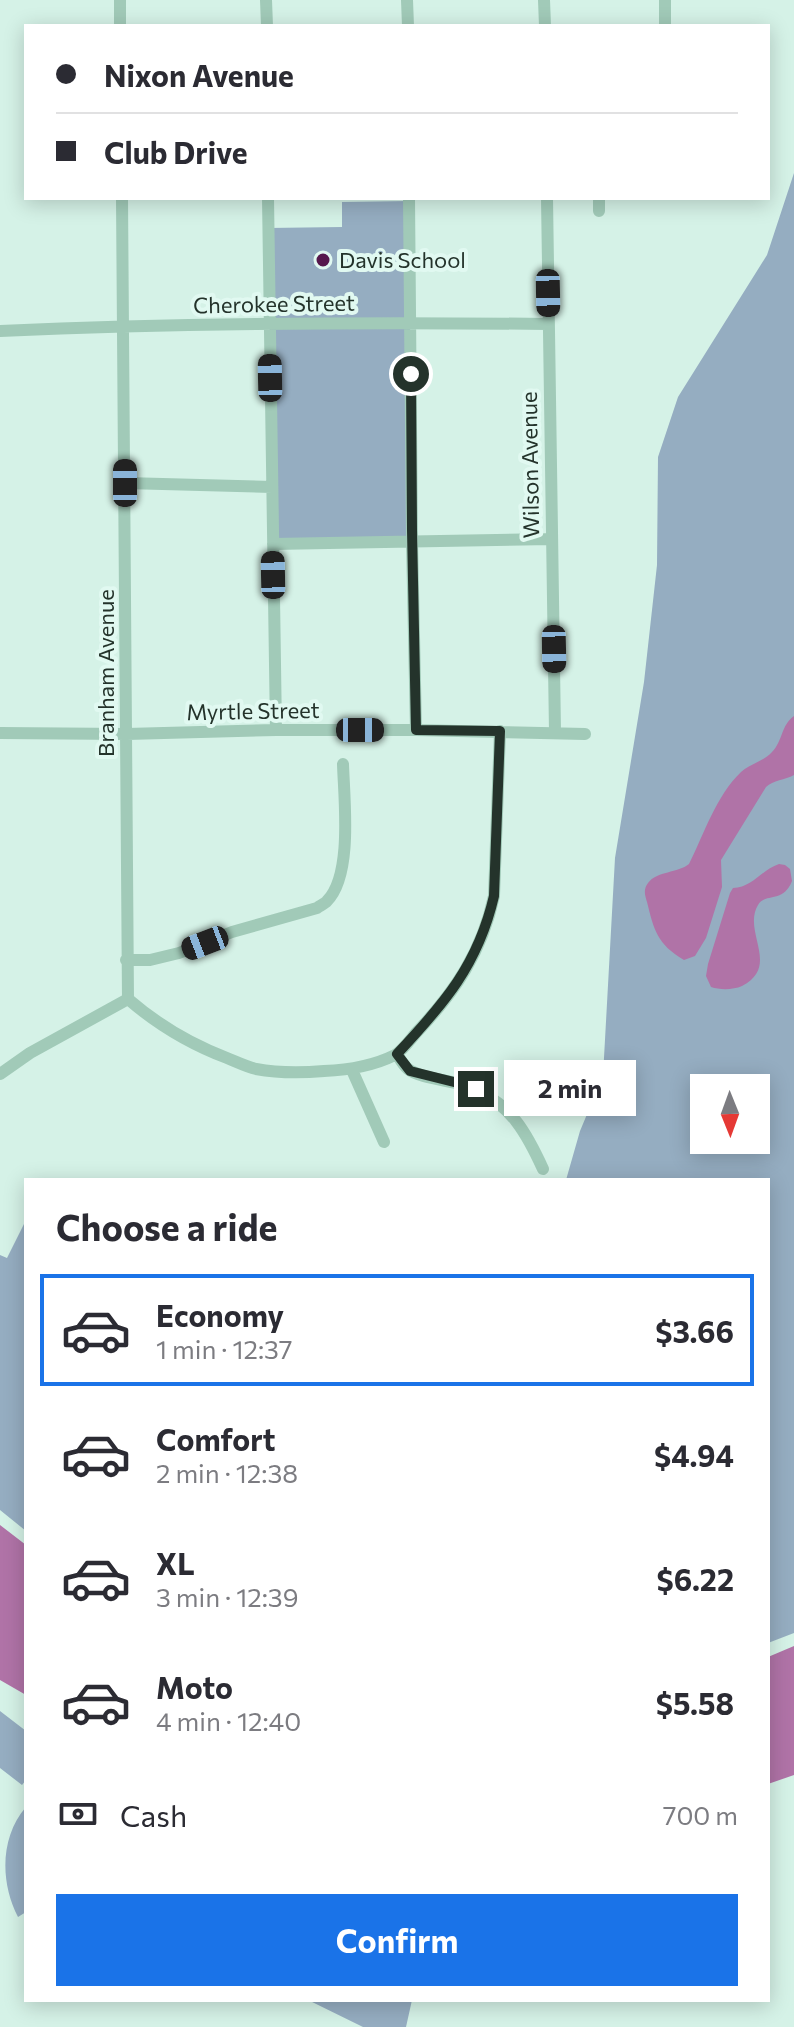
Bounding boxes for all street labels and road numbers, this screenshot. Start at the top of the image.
street label: Cherokee Street [193,289,355,318]
street label: Wilson Avenue [515,391,544,539]
street label: Branham Avenue [92,589,119,757]
street label: Myrtle Street [186,696,320,725]

